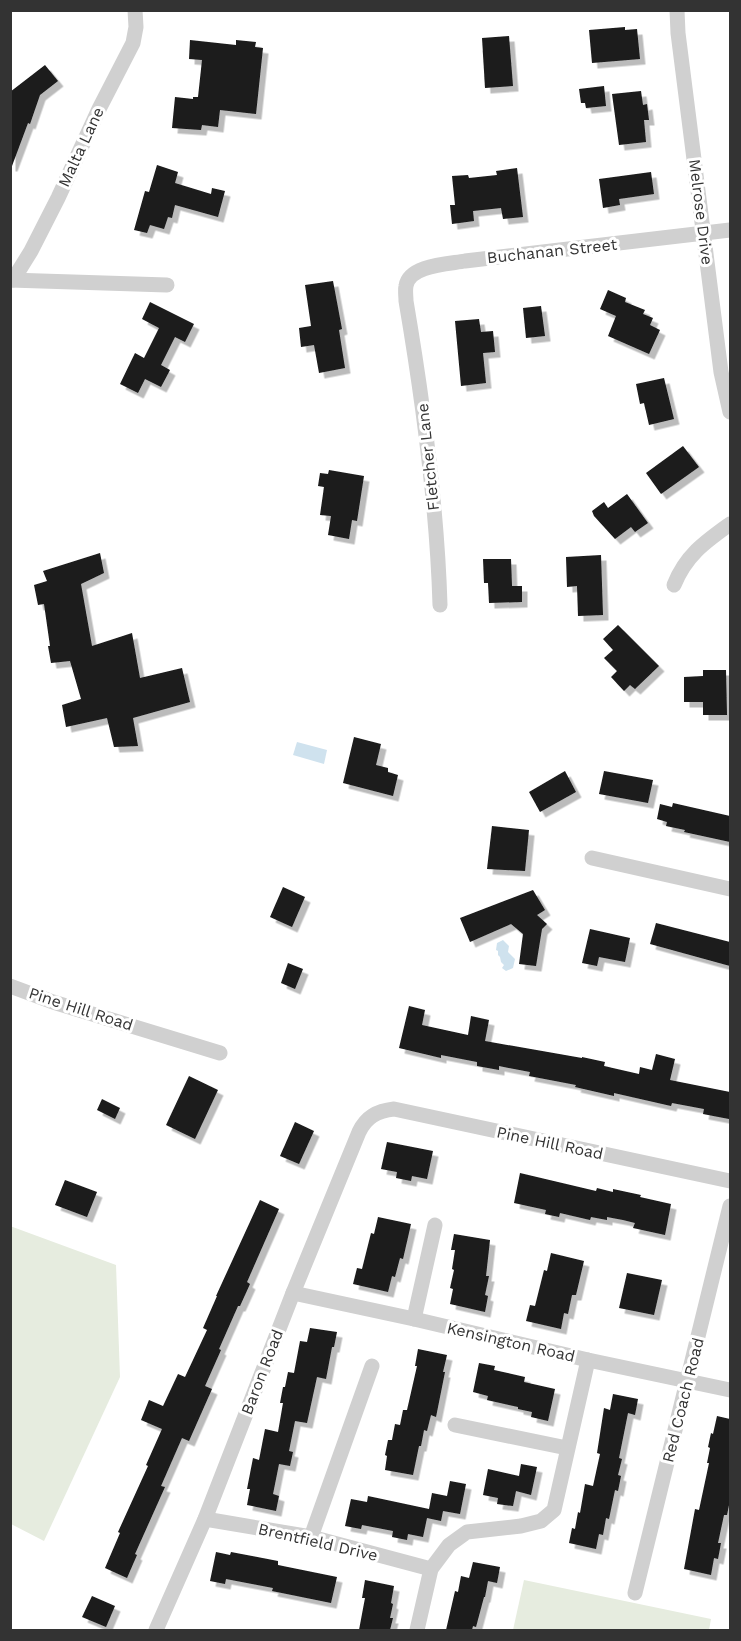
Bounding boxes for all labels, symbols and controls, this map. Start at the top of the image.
street label: Malta Lane [54,104,108,190]
street label: Melrose Drive [685,158,717,266]
street label: Buchanan Street [486,235,618,267]
street label: Fletcher Lane [413,402,443,512]
street label: Pine Hill Road [27,983,135,1035]
street label: Pine Hill Road [495,1122,605,1164]
street label: Kensington Road [445,1318,577,1366]
street label: Baron Road [237,1327,287,1417]
street label: Red Coach Road [658,1336,708,1464]
street label: Brentfield Drive [256,1519,380,1565]

